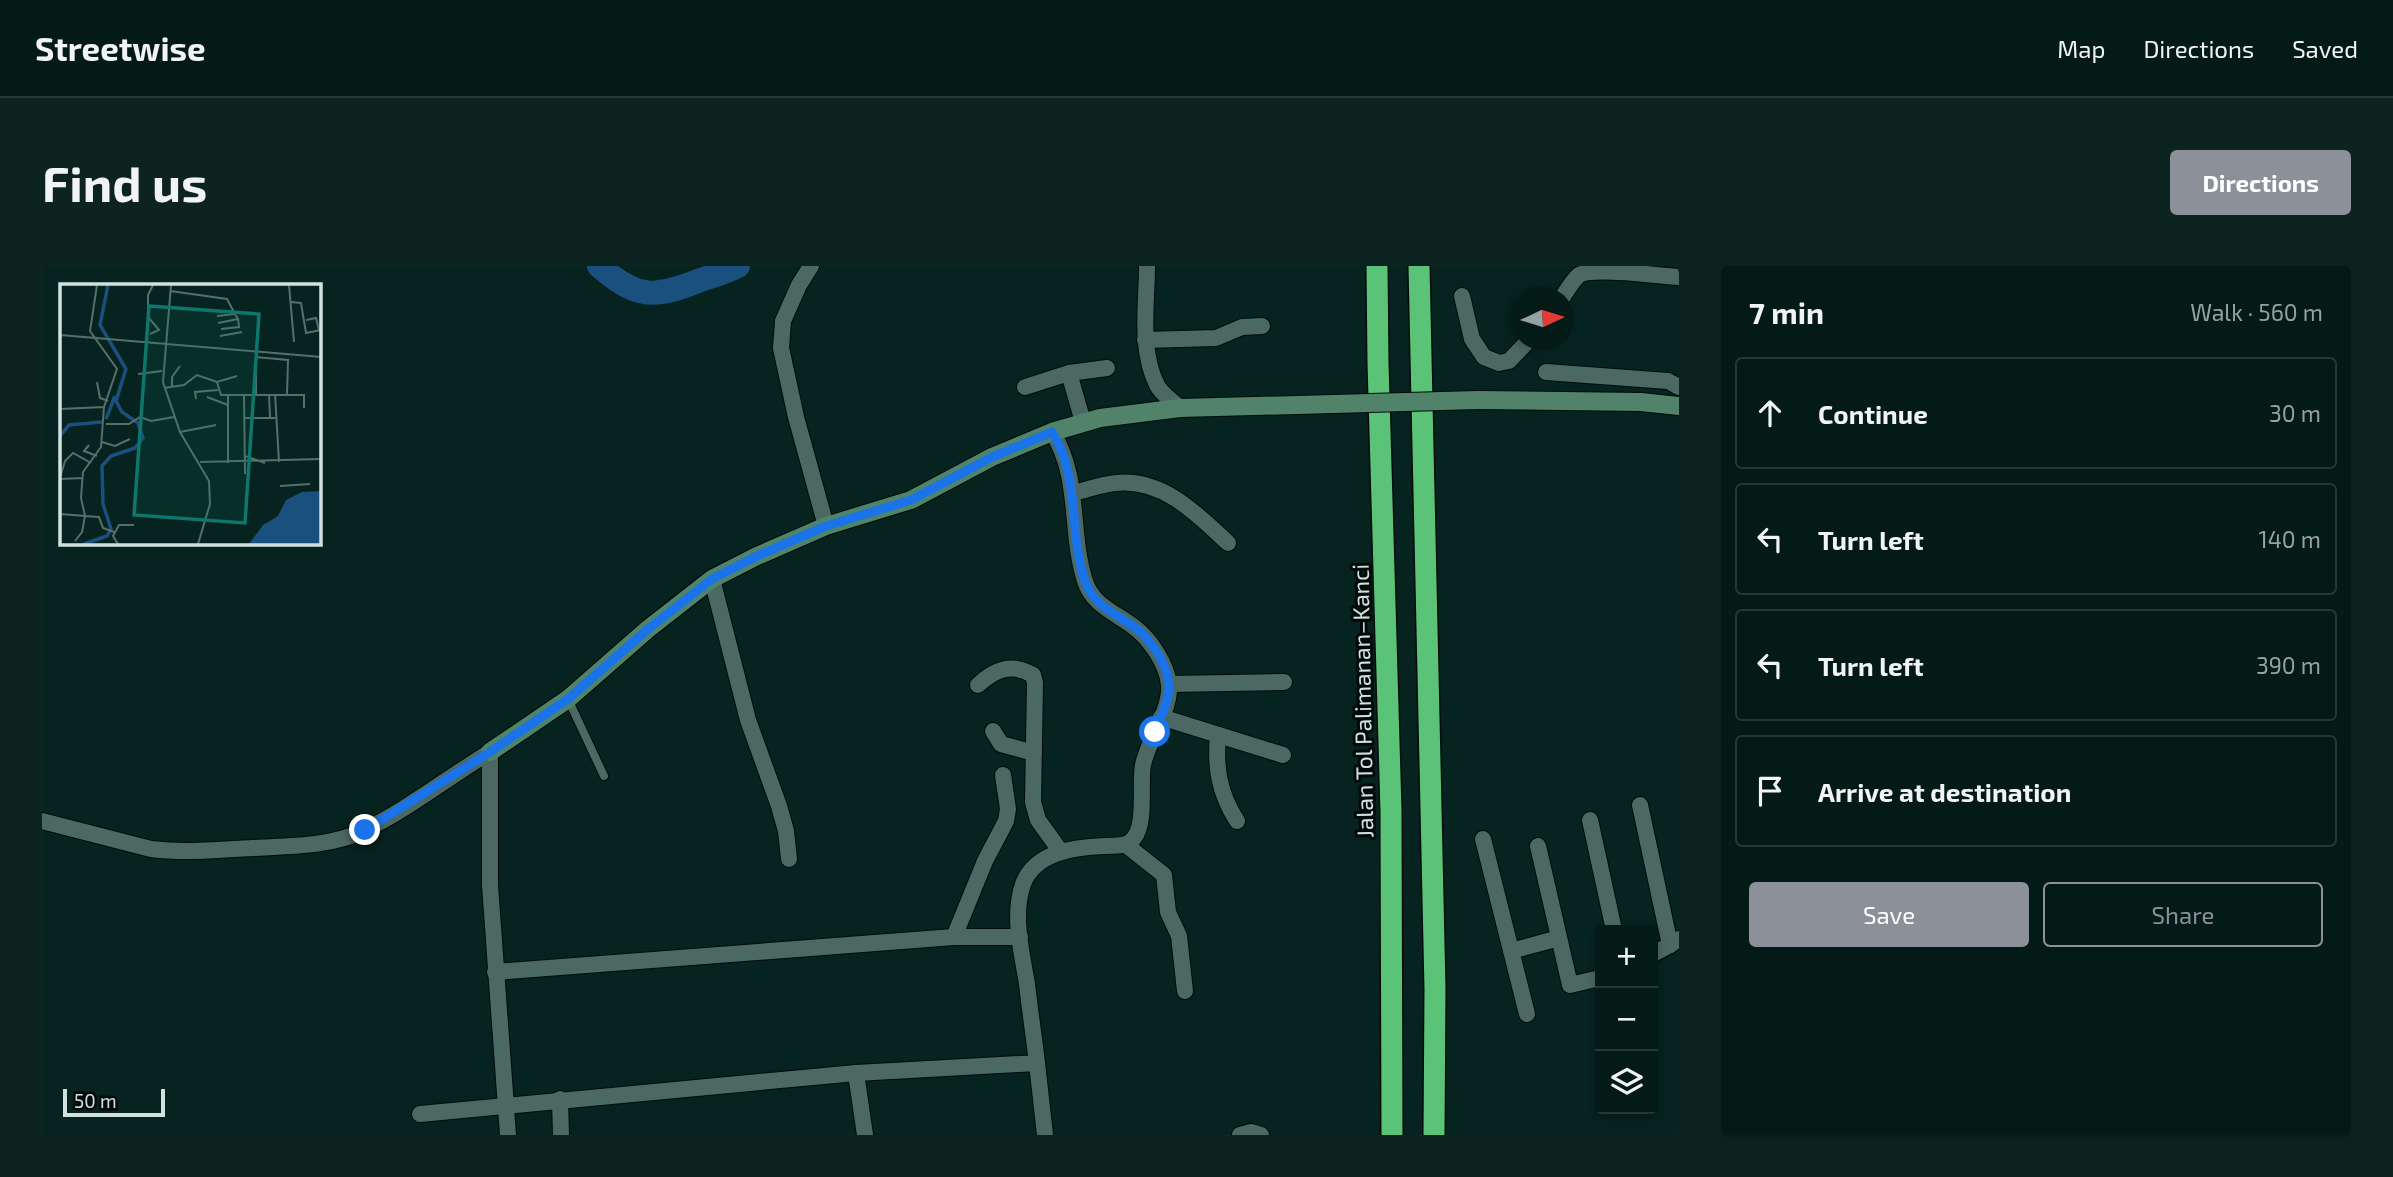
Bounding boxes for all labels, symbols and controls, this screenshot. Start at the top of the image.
text: Streetwise [35,28,206,68]
text: Map [2057,34,2105,63]
text: Directions [2143,34,2254,63]
text: Saved [2292,34,2358,63]
button: Directions [2170,150,2351,215]
text: Find us [42,153,207,212]
inset map [60,284,320,544]
north arrow [1511,287,1574,350]
text: 7 min [1749,294,1824,330]
text: Walk · 560 m [2190,298,2323,326]
icon: ahead [1751,394,1789,432]
text: Continue [1818,398,1928,429]
text: 30 m [2269,399,2321,427]
icon: left [1751,520,1789,558]
text: Turn left [1818,524,1924,555]
text: 140 m [2259,525,2321,553]
street label: Jalan Tol Palimanan–Kanci [1346,564,1378,838]
icon: left [1751,646,1789,684]
text: Turn left [1818,650,1924,681]
text: 390 m [2256,651,2321,679]
route start [1139,716,1170,747]
icon: arrive [1751,772,1789,810]
text: Arrive at destination [1818,776,2071,807]
route end [349,814,380,845]
button: Save [1749,882,2029,947]
button: Share [2043,882,2323,947]
map controls [1595,925,1658,1114]
button: + [1595,925,1658,988]
button: − [1595,988,1658,1051]
button: layers [1595,1051,1658,1114]
scale bar [63,1086,164,1118]
text: 50 m [74,1089,117,1112]

